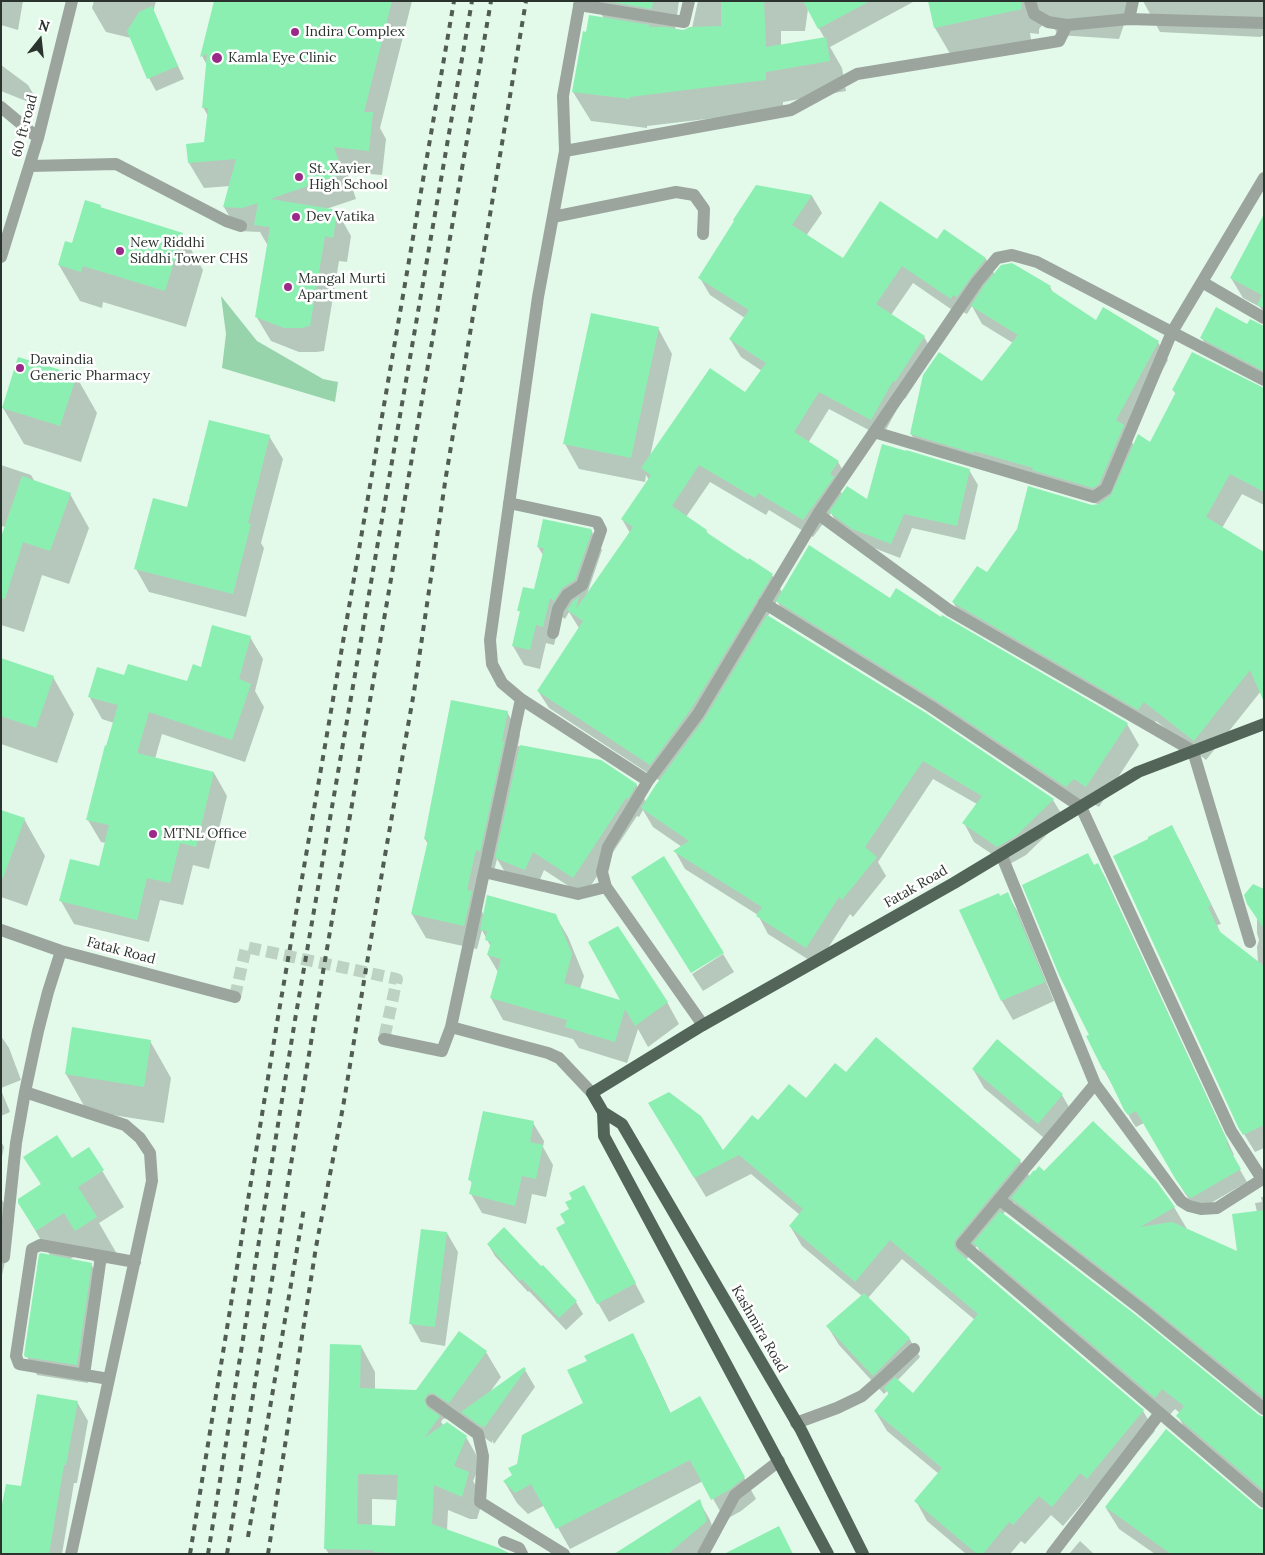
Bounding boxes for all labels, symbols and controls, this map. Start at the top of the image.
north arrow [15,15,65,65]
text: N [36,15,52,36]
place label: Indira Complex [305,24,405,40]
marker: Indira Complex [289,26,301,38]
place label: Kamla Eye Clinic [228,50,336,66]
marker: Kamla Eye Clinic [210,51,224,65]
street label: 60 ft road [9,93,41,159]
place label: St. Xavier High School [309,161,388,193]
marker: St. Xavier High School [293,171,305,183]
place label: Dev Vatika [306,209,375,225]
marker: Dev Vatika [290,211,302,223]
place label: New Riddhi Siddhi Tower CHS [130,235,248,268]
marker: New Riddhi Siddhi Tower CHS [114,245,126,257]
place label: Mangal Murti Apartment [298,271,386,304]
marker: Mangal Murti Apartment [282,281,294,293]
place label: Davaindia Generic Pharmacy [30,352,150,384]
marker: Davaindia Generic Pharmacy [14,362,26,374]
place label: MTNL Office [163,826,247,842]
marker: MTNL Office [147,828,159,840]
street label: Fatak Road [881,862,951,912]
street label: Fatak Road [85,934,157,968]
street label: Kashmira Road [727,1283,791,1375]

